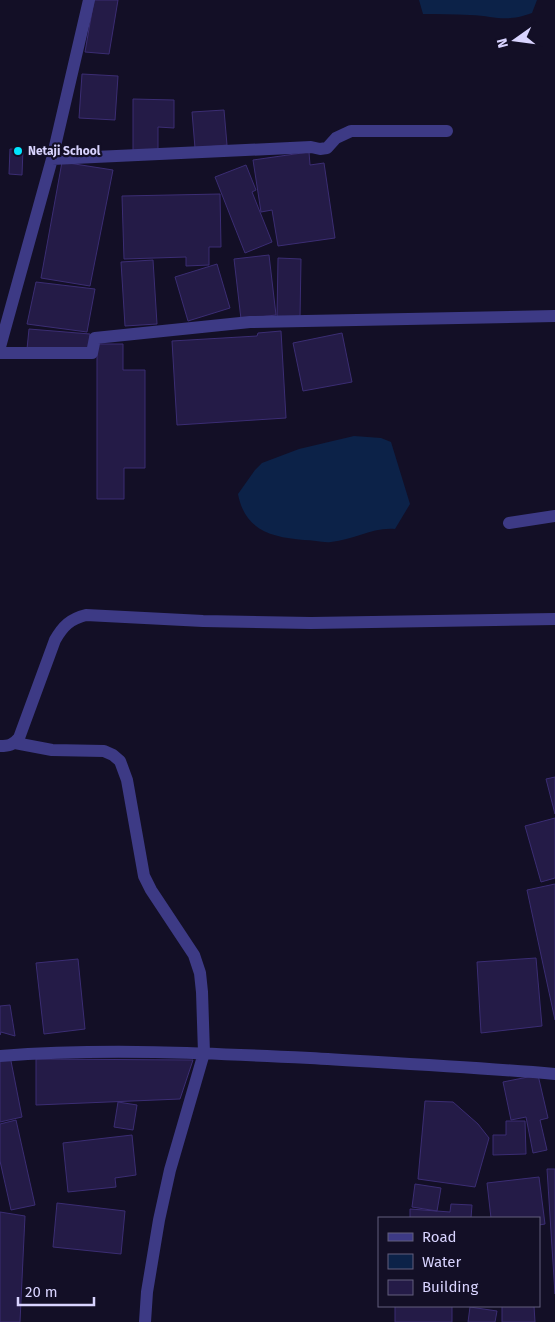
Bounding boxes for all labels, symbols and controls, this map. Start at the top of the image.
north arrow [490,15,540,65]
text: N [493,36,512,50]
place label: Netaji School [28,144,101,158]
marker: Netaji School [12,145,24,157]
legend [378,1217,540,1307]
text: Road [422,1228,457,1246]
text: Water [422,1253,461,1271]
scale bar [18,1274,94,1306]
text: Building [422,1278,478,1296]
text: 20 m [25,1283,58,1301]

